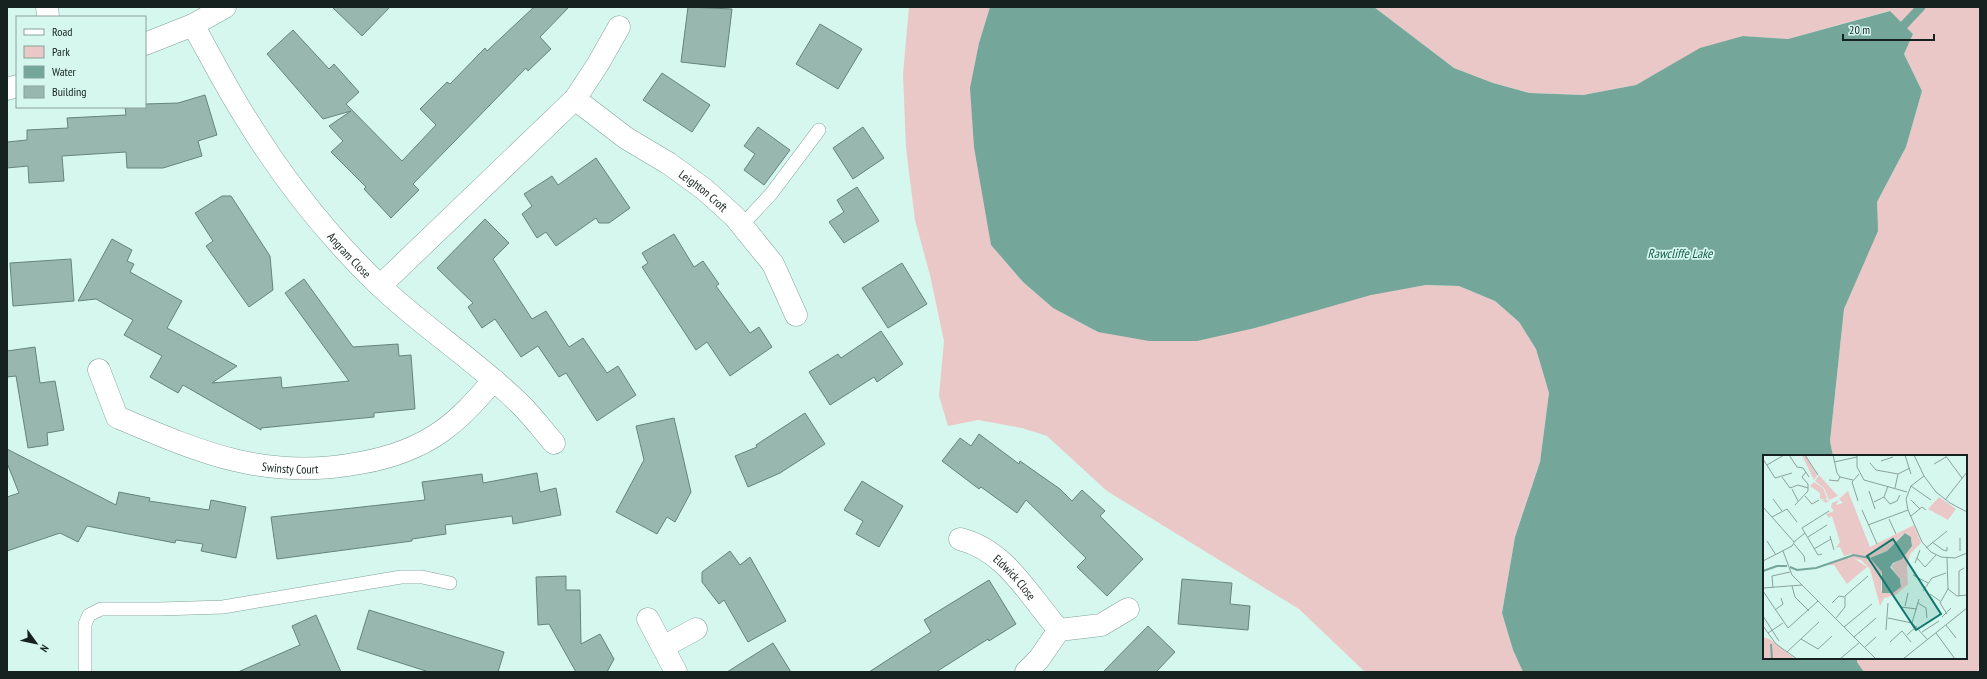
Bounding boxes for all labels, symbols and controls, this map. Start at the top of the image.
legend [16,16,146,108]
scale bar [1843,16,1934,42]
text: 20 m [1849,22,1870,37]
text: Road [52,24,72,39]
text: Park [52,44,70,59]
text: Water [52,64,77,79]
text: Building [52,84,87,99]
street label: Leighton Croft [676,166,732,215]
street label: Angram Close [325,229,375,281]
water label: Rawcliffe Lake [1648,245,1714,262]
inset map [1763,455,1967,659]
street label: Swinsty Court [261,458,319,476]
street label: Eldwick Close [991,551,1040,603]
north arrow [16,623,56,663]
text: N [37,642,52,655]

